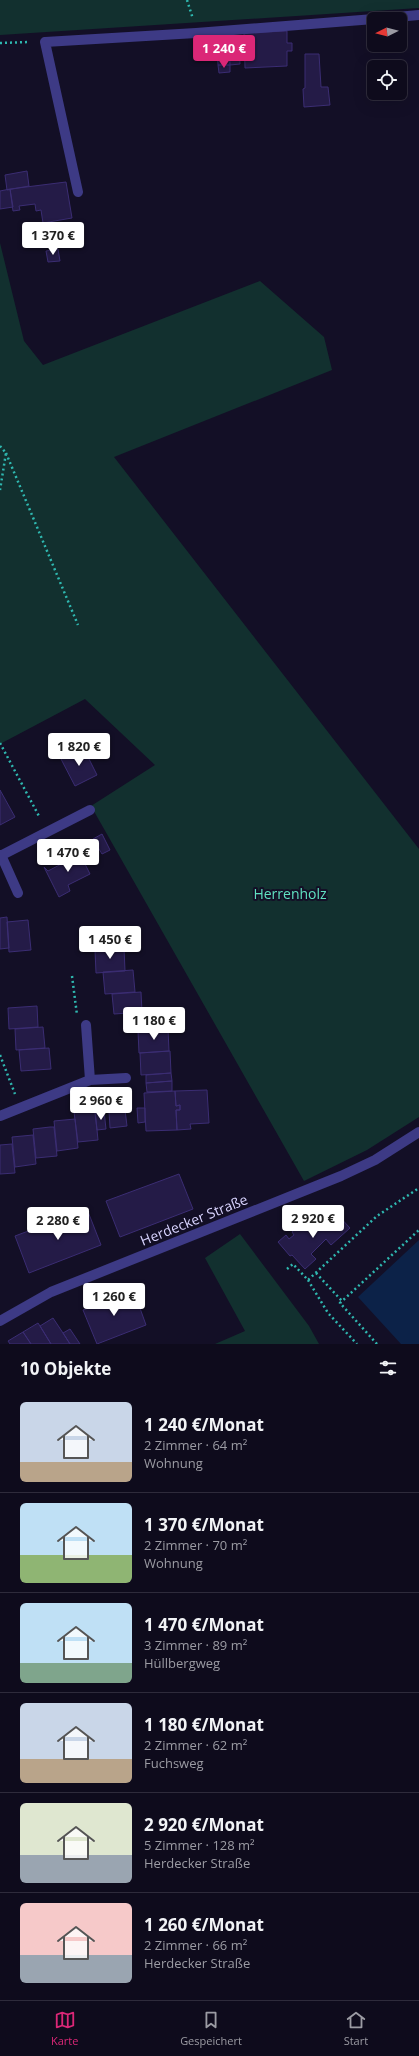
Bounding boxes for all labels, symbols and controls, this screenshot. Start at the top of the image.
north arrow [367,12,407,52]
map controls [367,12,407,100]
pin: 1 240 € [187,35,261,69]
text: 1 240 € [202,39,246,57]
button: locate [367,60,407,100]
pin: 1 370 € [16,222,90,256]
text: 1 370 € [31,226,75,244]
pin: 1 820 € [42,733,116,767]
text: 1 820 € [57,737,101,755]
pin: 1 470 € [31,839,105,873]
text: 1 470 € [46,843,90,861]
park label: Herrenholz [253,884,327,903]
pin: 1 450 € [73,926,147,960]
text: 1 450 € [88,930,132,948]
pin: 1 180 € [117,1007,191,1041]
text: 1 180 € [132,1011,176,1029]
pin: 2 960 € [64,1087,138,1121]
text: 2 960 € [79,1091,123,1109]
street label: Herdecker Straße [137,1189,251,1250]
pin: 2 920 € [276,1205,350,1239]
pin: 2 280 € [21,1207,95,1241]
text: 2 920 € [291,1209,335,1227]
text: 2 280 € [36,1211,80,1229]
pin: 1 260 € [77,1283,151,1317]
text: 1 260 € [92,1287,136,1305]
text: 10 Objekte [20,1357,111,1380]
icon: filters [377,1357,399,1379]
text: 1 240 €/Monat [144,1413,264,1436]
icon: home [52,1418,100,1466]
text: 2 Zimmer · 64 m² [144,1436,247,1454]
text: Wohnung [144,1454,203,1472]
text: 1 370 €/Monat [144,1513,264,1536]
icon: home [52,1519,100,1567]
text: 2 Zimmer · 70 m² [144,1536,247,1554]
text: Wohnung [144,1554,203,1572]
text: 1 470 €/Monat [144,1613,264,1636]
icon: home [52,1619,100,1667]
text: 3 Zimmer · 89 m² [144,1636,247,1654]
text: Hüllbergweg [144,1654,220,1672]
text: 1 180 €/Monat [144,1713,264,1736]
icon: home [52,1719,100,1767]
text: 2 Zimmer · 62 m² [144,1736,247,1754]
text: Fuchsweg [144,1754,204,1772]
text: 2 920 €/Monat [144,1813,264,1836]
icon: home [52,1819,100,1867]
text: 5 Zimmer · 128 m² [144,1836,255,1854]
text: Herdecker Straße [144,1854,250,1872]
text: 1 260 €/Monat [144,1913,264,1936]
icon: home [52,1919,100,1967]
text: 2 Zimmer · 66 m² [144,1936,247,1954]
text: Herdecker Straße [144,1954,250,1972]
tab: Karte [51,2009,78,2048]
tab: Gespeichert [180,2009,242,2048]
tab: Start [344,2009,368,2048]

